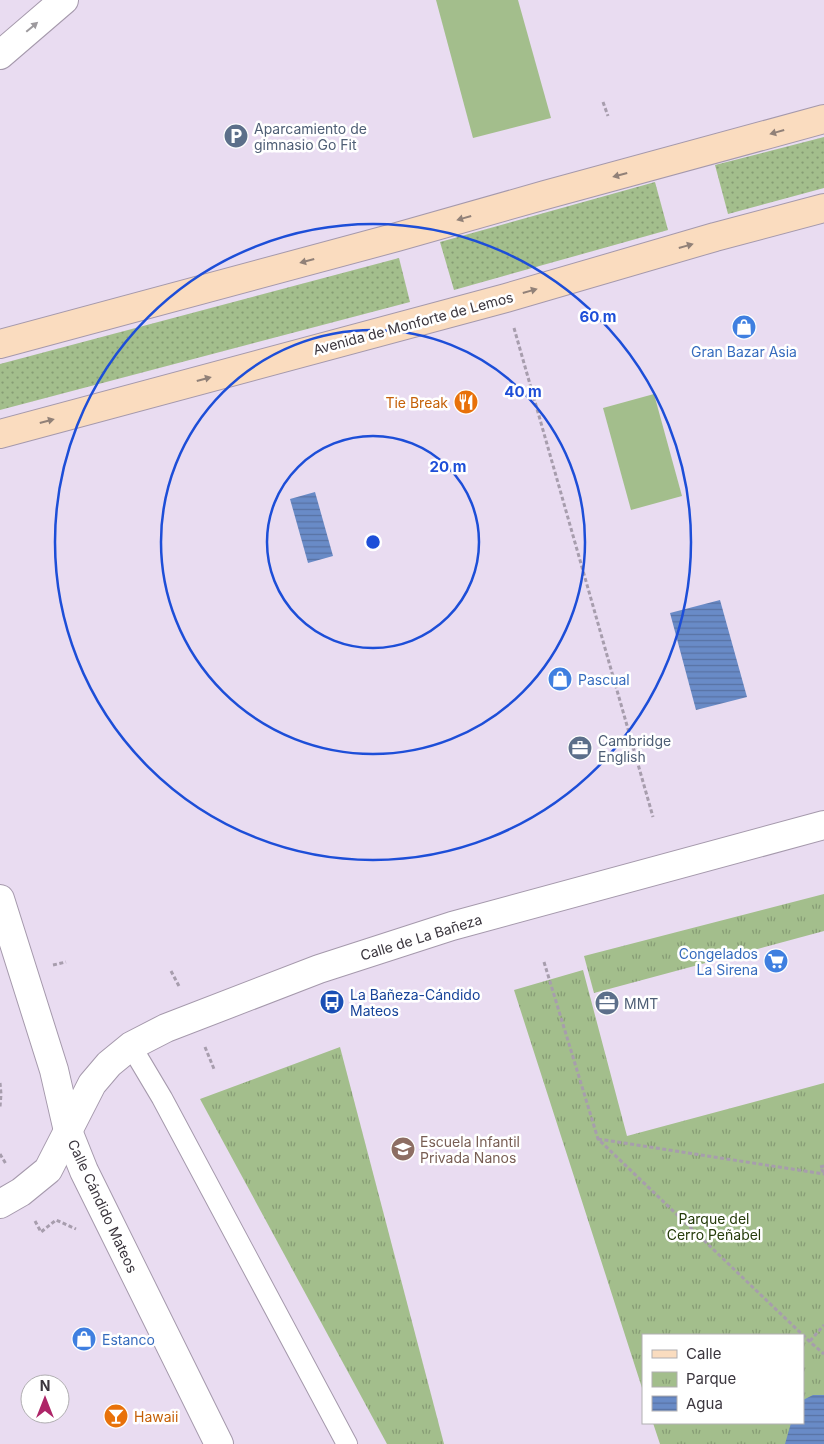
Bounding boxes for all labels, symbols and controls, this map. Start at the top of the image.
one-way arrow [25,22,38,33]
place label: Aparcamiento de gimnasio Go Fit [254,120,367,153]
parking icon: Aparcamiento de gimnasio Go Fit [223,123,249,149]
one-way arrow [769,128,784,136]
one-way arrow [613,171,628,179]
one-way arrow [456,214,471,222]
one-way arrow [678,241,693,249]
one-way arrow [300,258,315,266]
one-way arrow [522,287,537,295]
street label: Avenida de Monforte de Lemos [311,288,515,358]
text: 60 m [579,307,617,326]
shop icon: Gran Bazar Asia [731,314,757,340]
place label: Gran Bazar Asia [691,343,797,360]
one-way arrow [196,375,211,383]
text: 40 m [504,382,542,401]
restaurant icon: Tie Break [453,389,479,415]
place label: Tie Break [385,394,448,411]
one-way arrow [40,417,55,425]
text: 20 m [430,457,466,476]
centre of rings [364,533,382,551]
shop icon: Pascual [547,666,573,692]
place label: Pascual [578,671,630,688]
place label: Cambridge English [598,732,671,765]
office icon: Cambridge English [567,735,593,761]
street label: Calle de La Bañeza [358,910,484,964]
place label: Congelados La Sirena [679,945,758,978]
supermarket icon: Congelados La Sirena [763,948,789,974]
place label: La Bañeza-Cándido Mateos [350,986,480,1019]
bus stop icon: La Bañeza-Cándido Mateos [319,989,345,1015]
office icon: MMT [594,990,620,1016]
place label: MMT [624,995,658,1012]
place label: Escuela Infantil Privada Nanos [420,1133,520,1166]
school or university icon: Escuela Infantil Privada Nanos [390,1136,416,1162]
street label: Calle Cándido Mateos [65,1137,141,1275]
park label: Parque del Cerro Peñabel [667,1210,761,1243]
shop icon: Estanco [71,1326,97,1352]
place label: Estanco [102,1331,155,1348]
legend [642,1334,804,1424]
text: Calle [686,1344,721,1363]
text: Parque [686,1369,736,1388]
north arrow [20,1374,70,1424]
text: N [40,1377,50,1394]
text: Agua [686,1394,723,1413]
bar icon: Hawaii [103,1403,129,1429]
place label: Hawaii [134,1408,178,1425]

